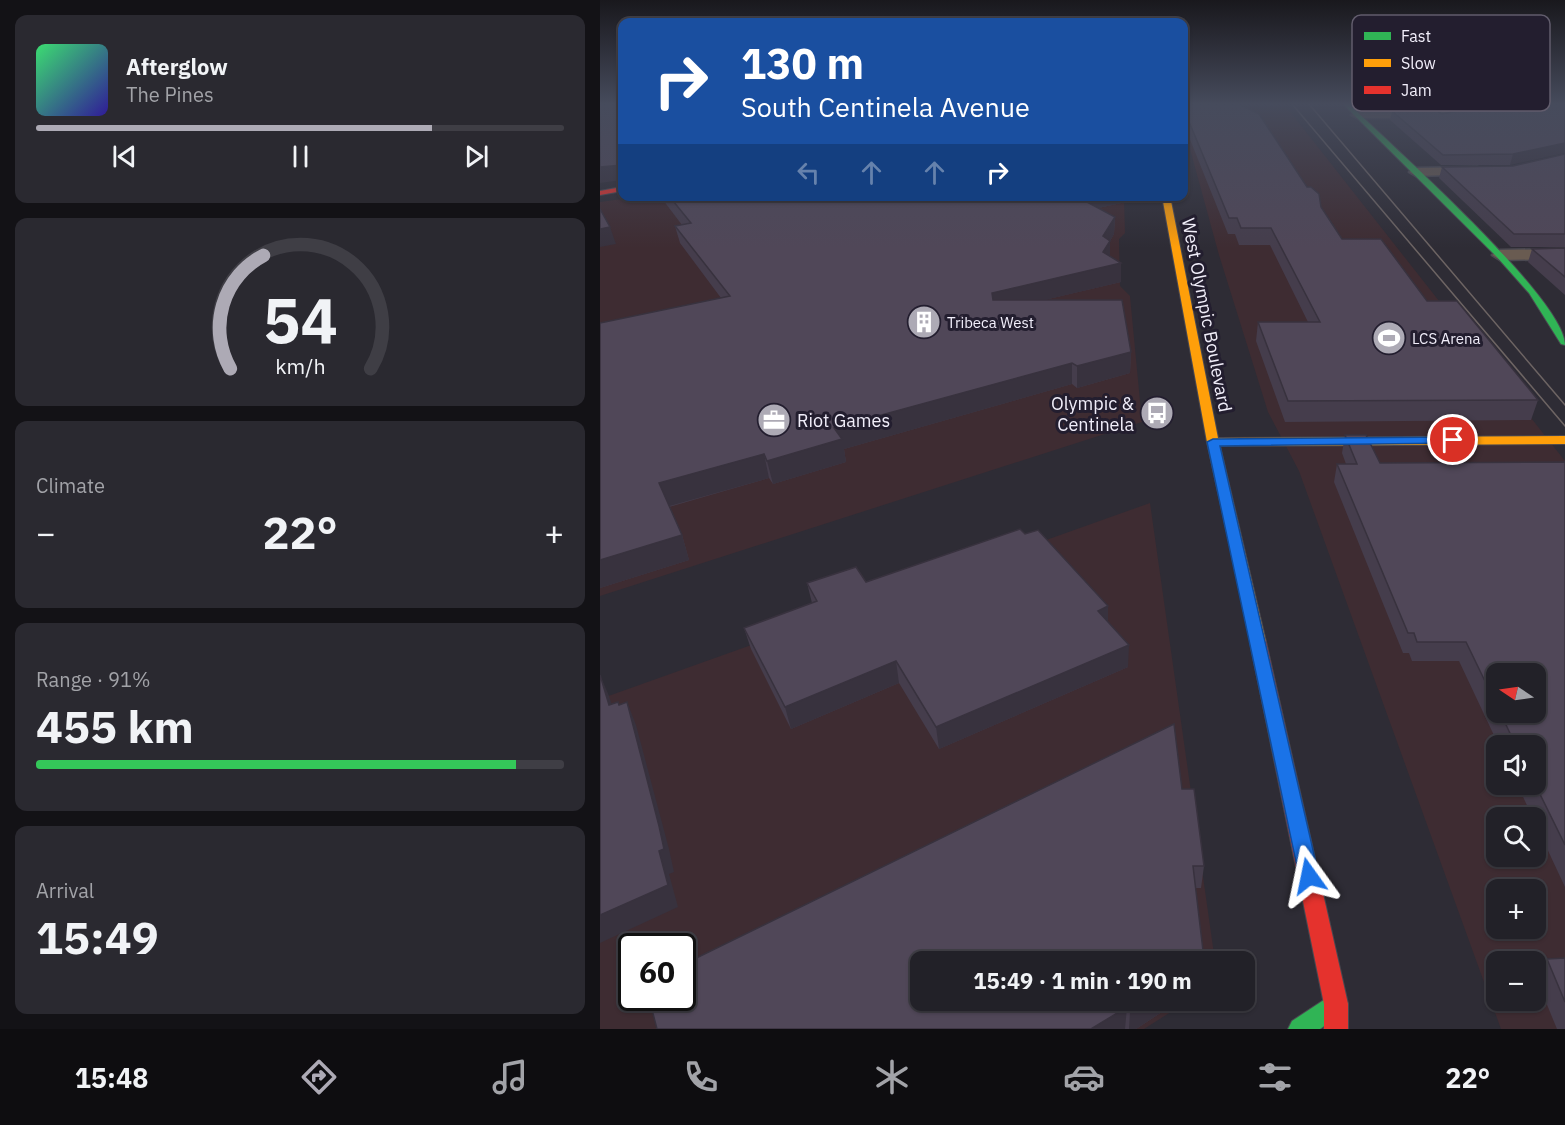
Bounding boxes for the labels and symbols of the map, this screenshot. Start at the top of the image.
legend [1352,15,1550,111]
text: Fast [1401,26,1431,46]
text: Slow [1401,53,1436,73]
text: Jam [1401,80,1432,100]
street label: West Olympic Boulevard [1177,216,1237,414]
building icon: Tribeca West [906,304,942,340]
place label: Tribeca West [947,313,1034,332]
sports icon: LCS Arena [1371,320,1407,356]
place label: LCS Arena [1412,329,1480,348]
place label: Olympic & Centinela [1051,392,1135,436]
bus stop icon: Olympic & Centinela [1139,395,1175,431]
office icon: Riot Games [756,402,792,438]
place label: Riot Games [797,409,890,432]
pin [1427,414,1478,465]
north arrow [1486,663,1546,723]
position arrow [1277,844,1341,908]
speed limit sign: 60 [618,933,696,1011]

